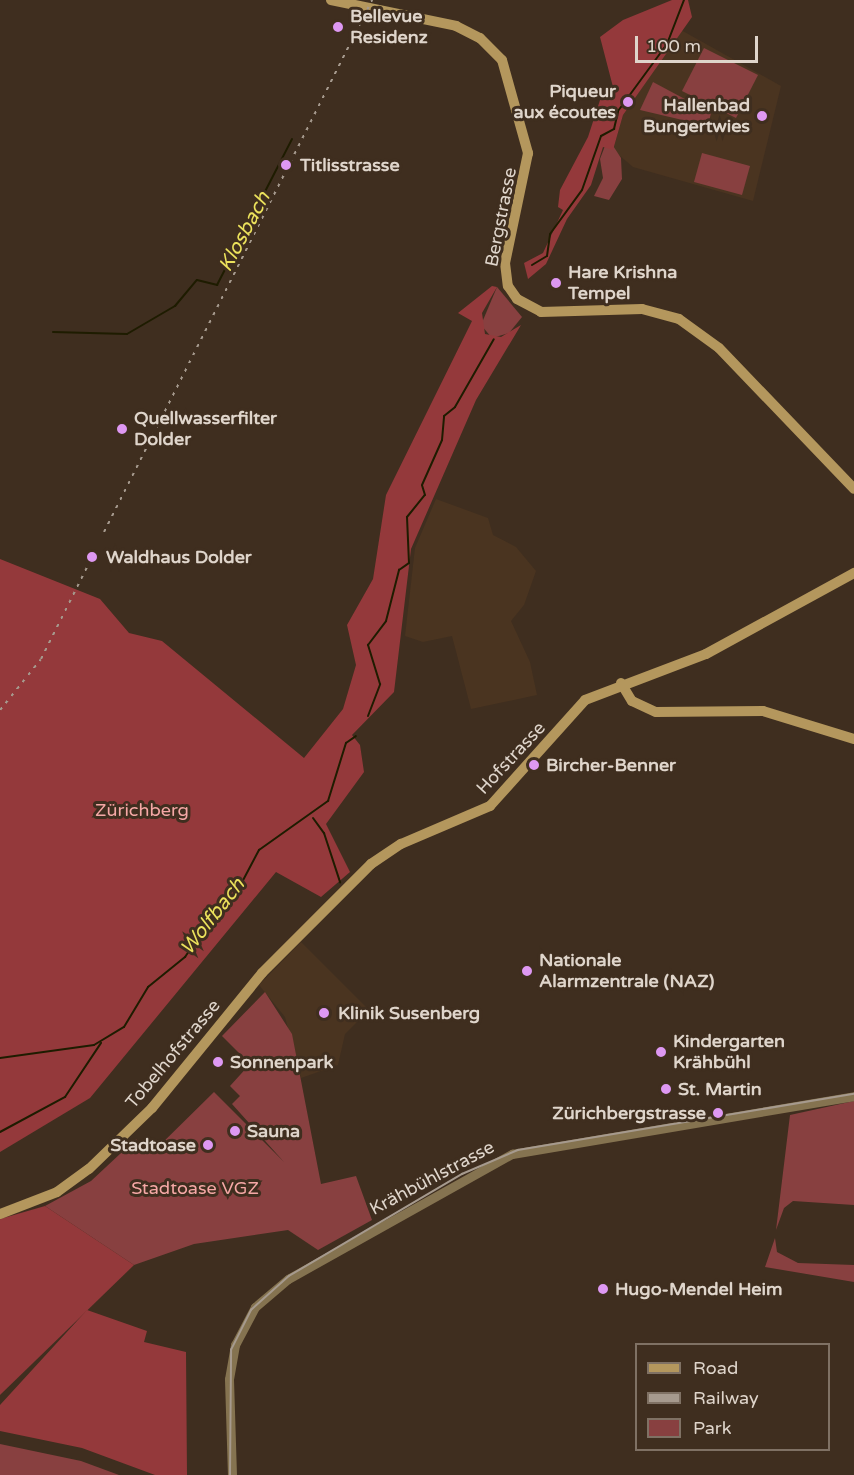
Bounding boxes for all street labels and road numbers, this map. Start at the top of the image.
street label: Bergstrasse [481,166,521,268]
street label: Hofstrasse [472,717,550,799]
street label: Tobelhofstrasse [121,995,225,1113]
street label: Krähbühlstrasse [366,1136,498,1220]

